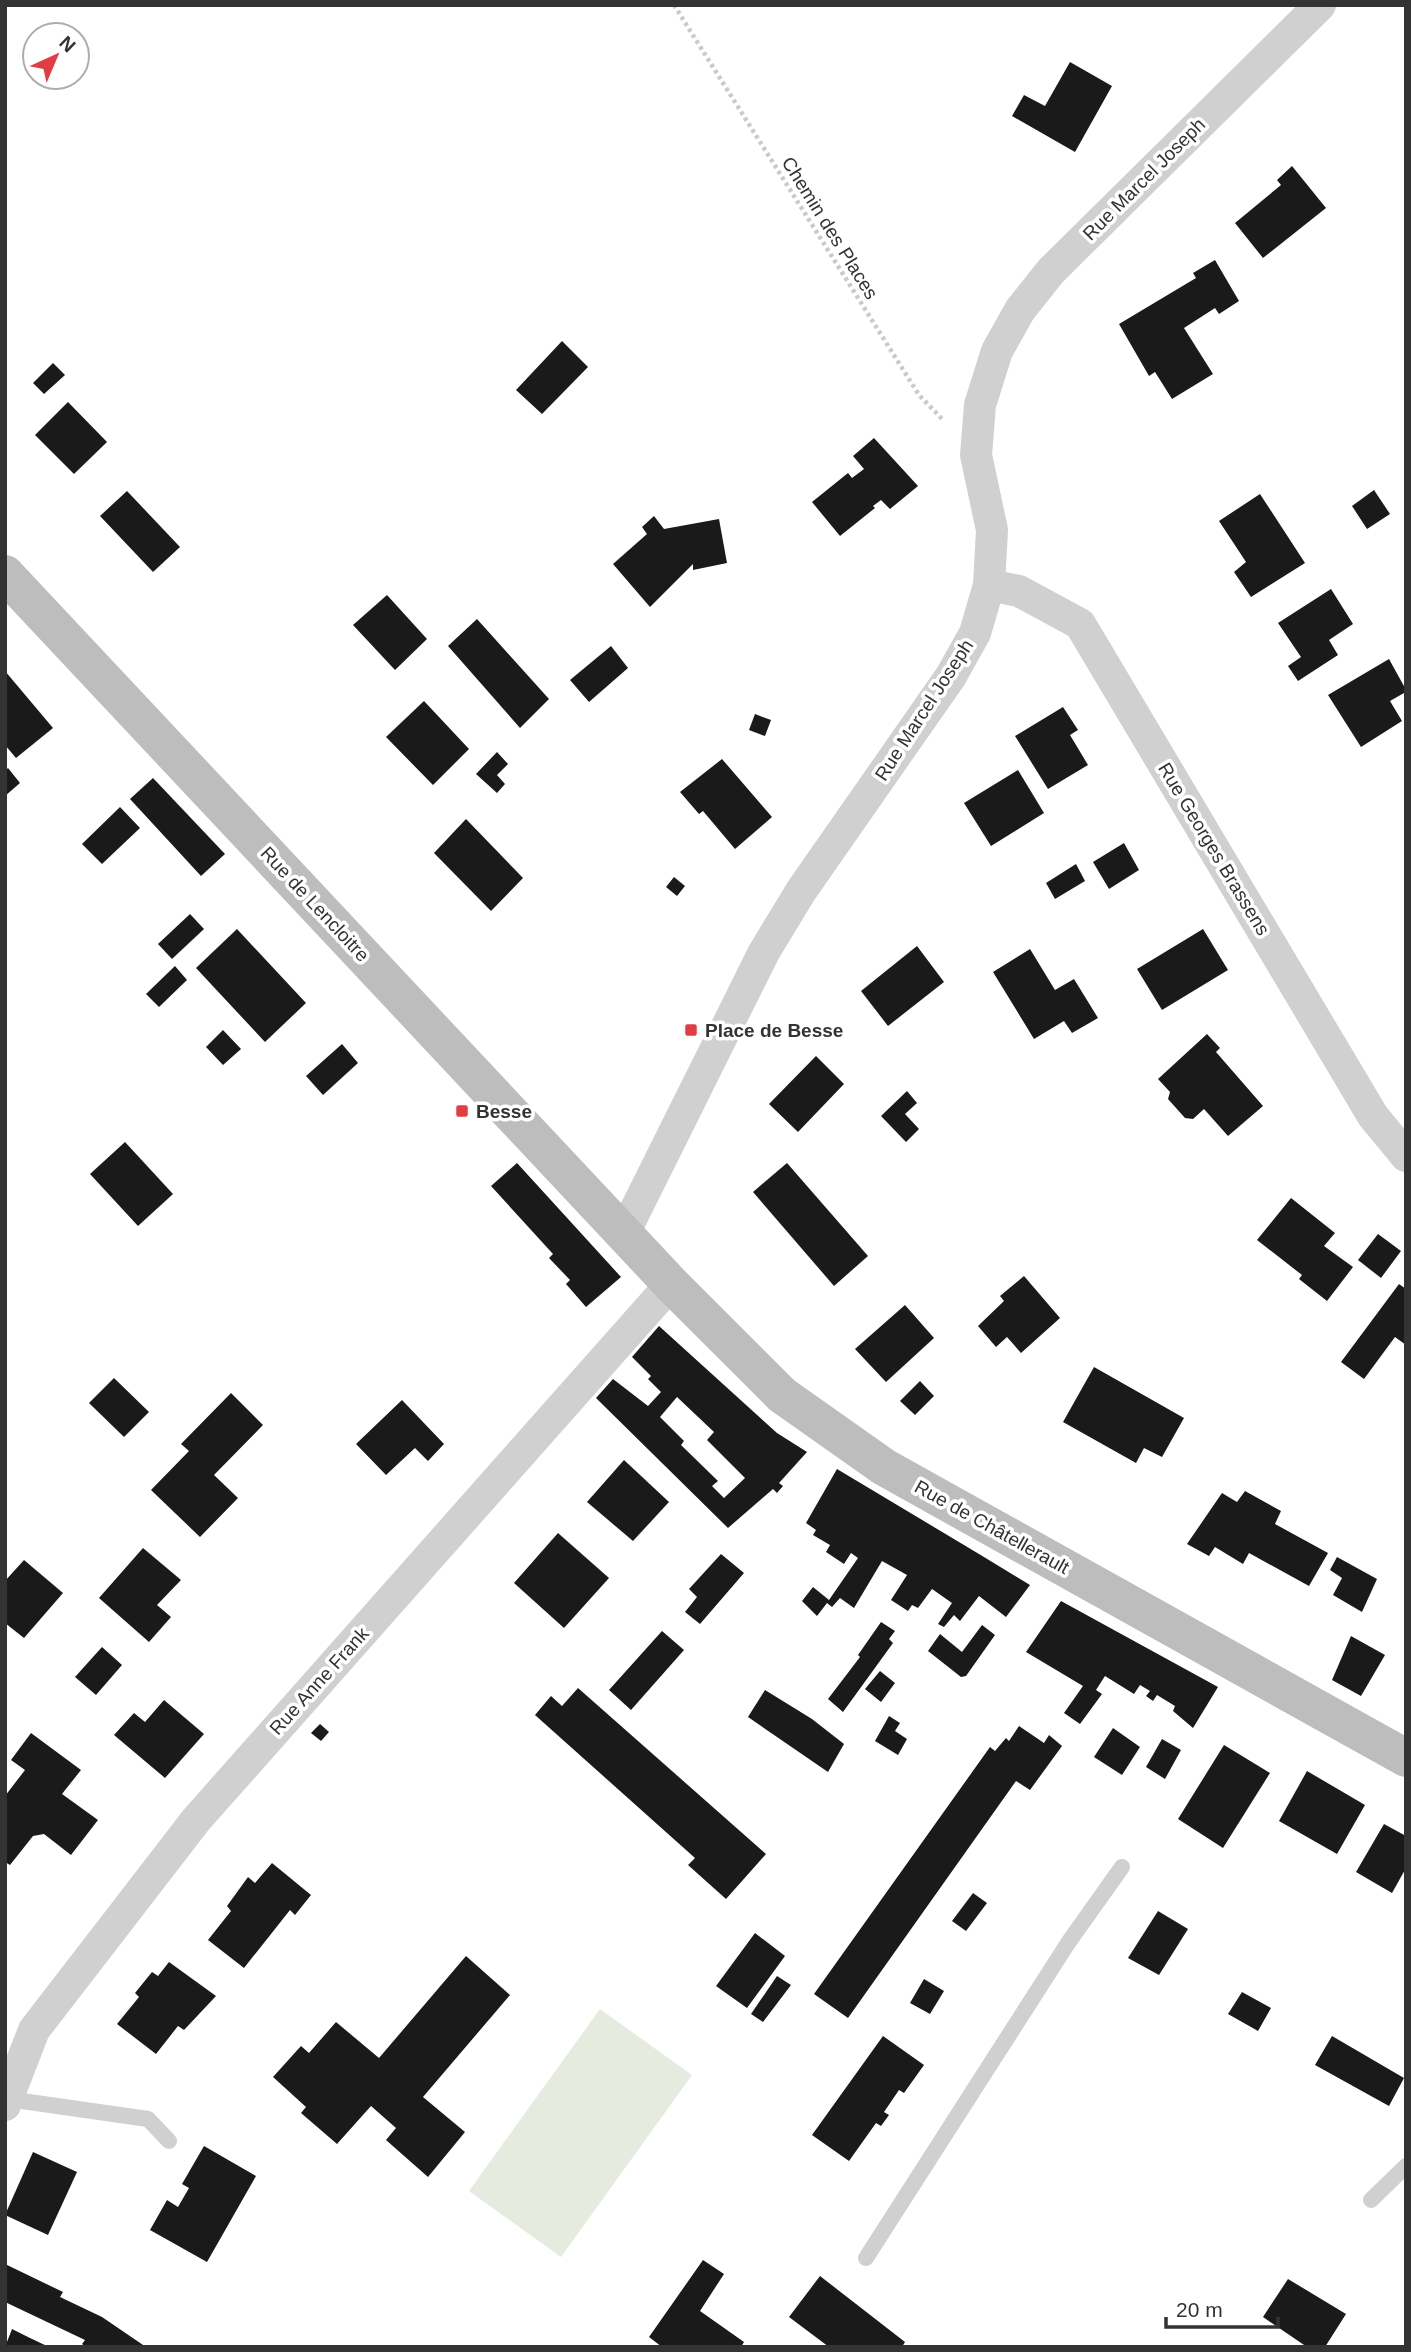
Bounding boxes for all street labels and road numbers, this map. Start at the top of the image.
street label: Rue Marcel Joseph [1079,114,1209,244]
street label: Chemin des Places [778,153,882,303]
street label: Rue Marcel Joseph [871,636,977,784]
street label: Rue Georges Brassens [1154,759,1274,939]
street label: Rue de Lencloitre [257,842,373,966]
street label: Rue de Châtellerault [911,1476,1073,1579]
street label: Rue Anne Frank [265,1623,373,1739]

